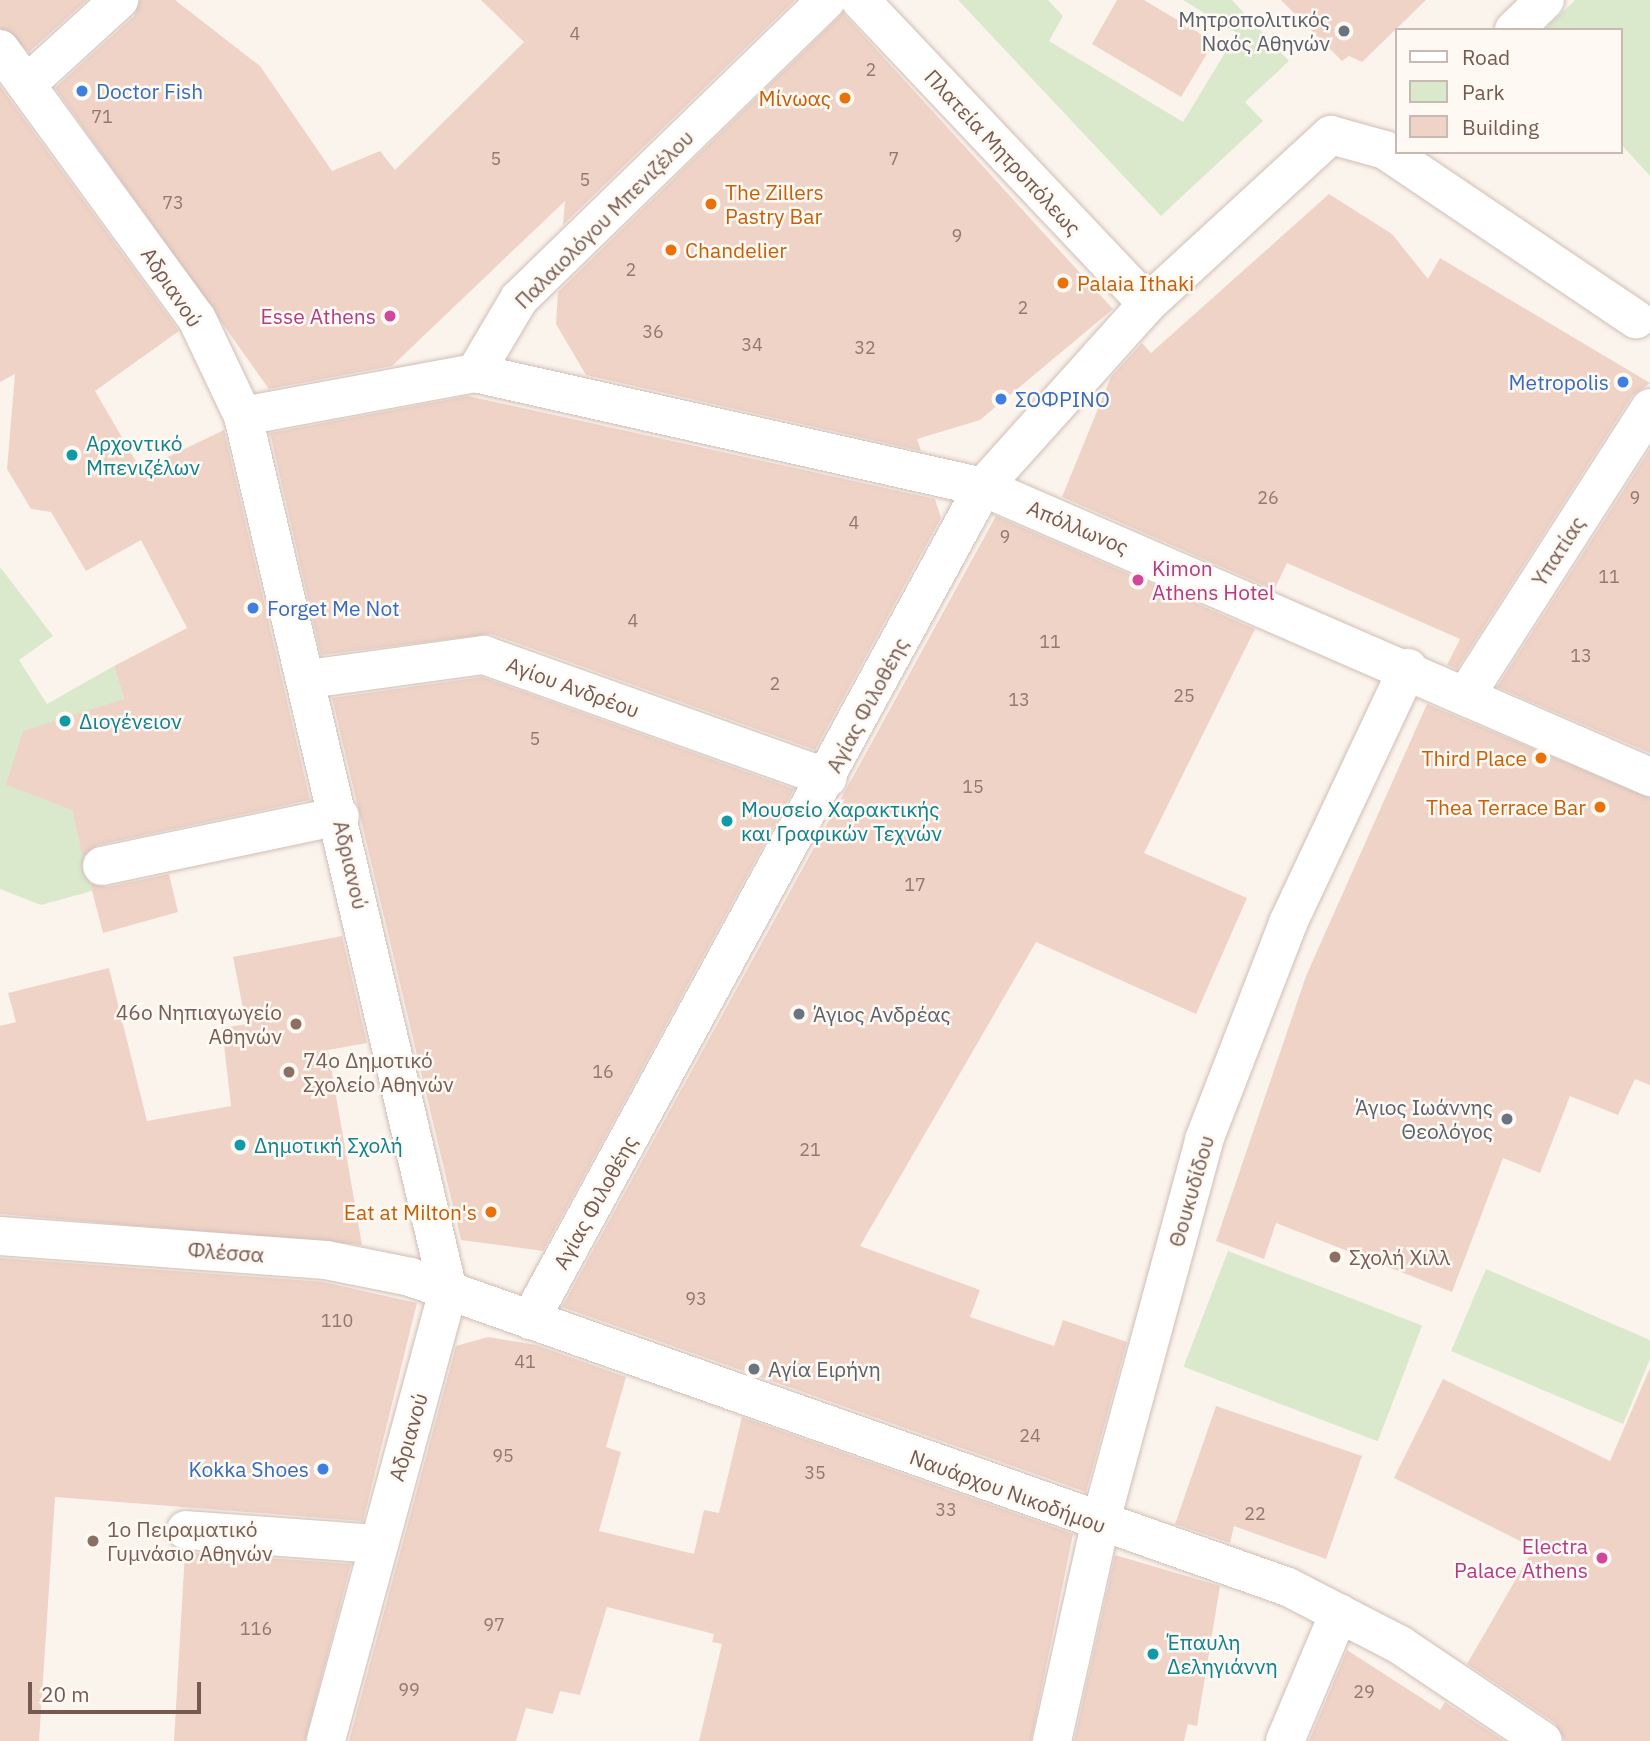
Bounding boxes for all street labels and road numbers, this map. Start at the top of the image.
street label: Πλατεία Μητροπόλεως [920,64,1086,240]
street label: Παλαιολόγου Μπενιζέλου [509,124,699,314]
street label: Αδριανού [136,242,208,332]
street label: Απόλλωνος [1024,494,1132,560]
street label: Υπατίας [1526,511,1590,591]
street label: Αγίας Φιλοθέης [821,633,913,777]
street label: Αγίου Ανδρέου [503,651,643,723]
street label: Αδριανού [329,818,373,912]
street label: Αγίας Φιλοθέης [548,1131,642,1273]
street label: Θουκυδίδου [1163,1132,1219,1250]
street label: Φλέσσα [187,1237,265,1267]
street label: Αδριανού [383,1390,433,1484]
street label: Ναυάρχου Νικοδήμου [906,1444,1110,1538]

